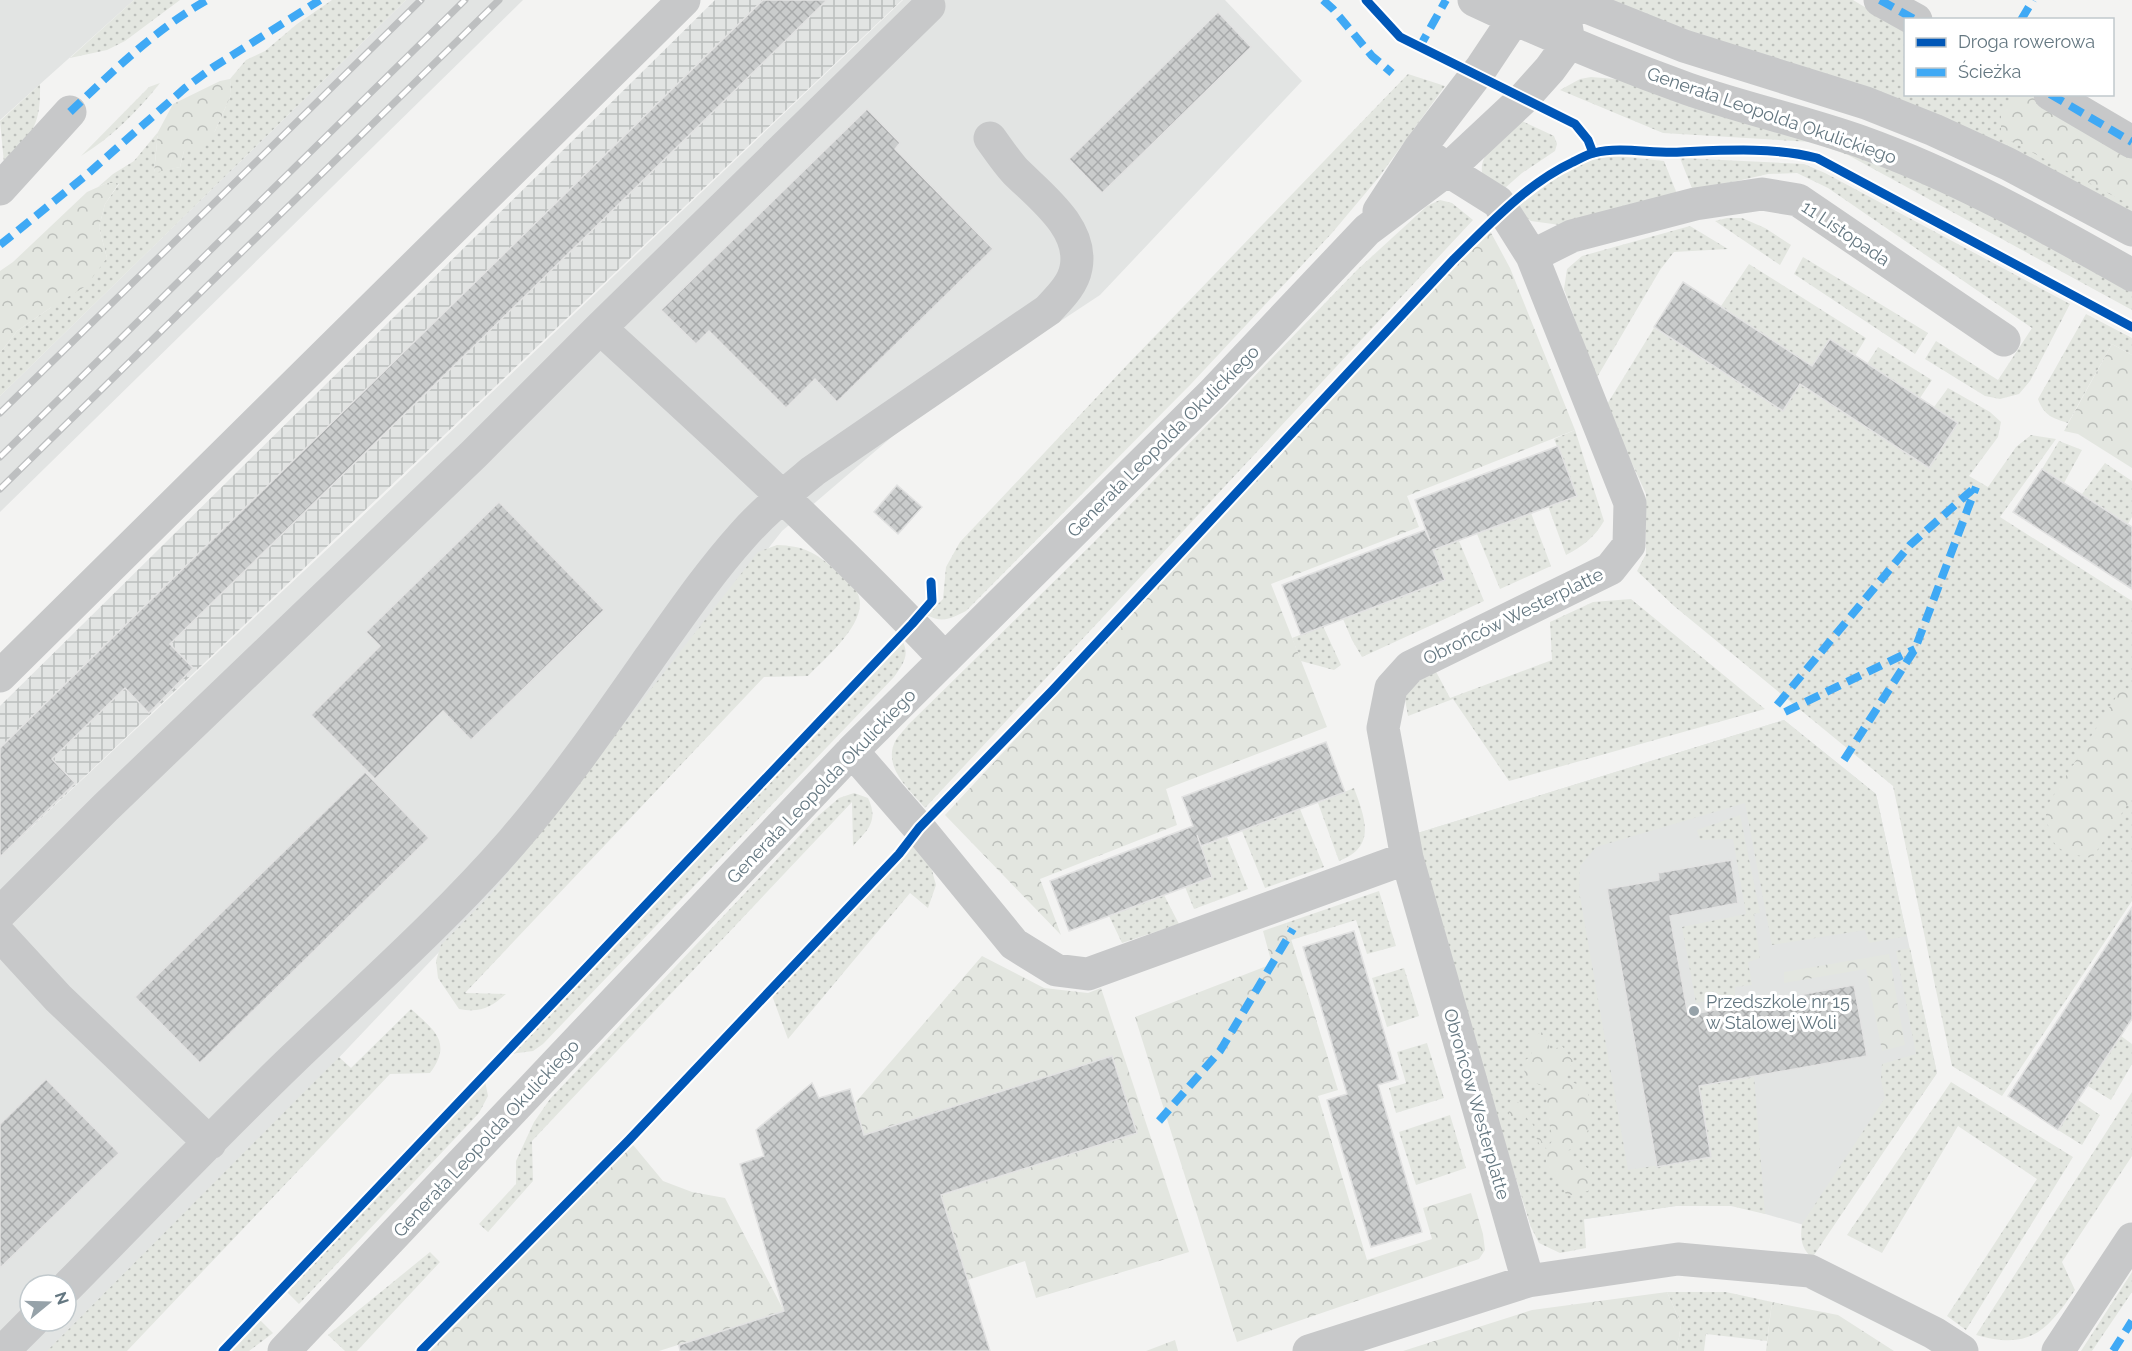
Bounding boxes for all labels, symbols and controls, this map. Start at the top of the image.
legend [1904,18,2114,96]
text: Droga rowerowa [1958,31,2095,52]
text: Ścieżka [1958,60,2021,82]
street label: Generała Leopolda Okulickiego [1645,62,1900,168]
street label: 11 Listopada [1798,196,1894,270]
street label: Generała Leopolda Okulickiego [1063,341,1263,541]
street label: Obrońców Westerplatte [1419,563,1607,669]
street label: Generała Leopolda Okulickiego [722,684,920,888]
place label: Przedszkole nr 15 w Stalowej Woli [1706,991,1850,1033]
marker: Przedszkole nr 15 w Stalowej Woli [1687,1004,1701,1018]
street label: Obrońców Westerplatte [1440,1006,1514,1202]
street label: Generała Leopolda Okulickiego [389,1035,583,1241]
north arrow [18,1273,78,1333]
text: N [51,1289,73,1307]

